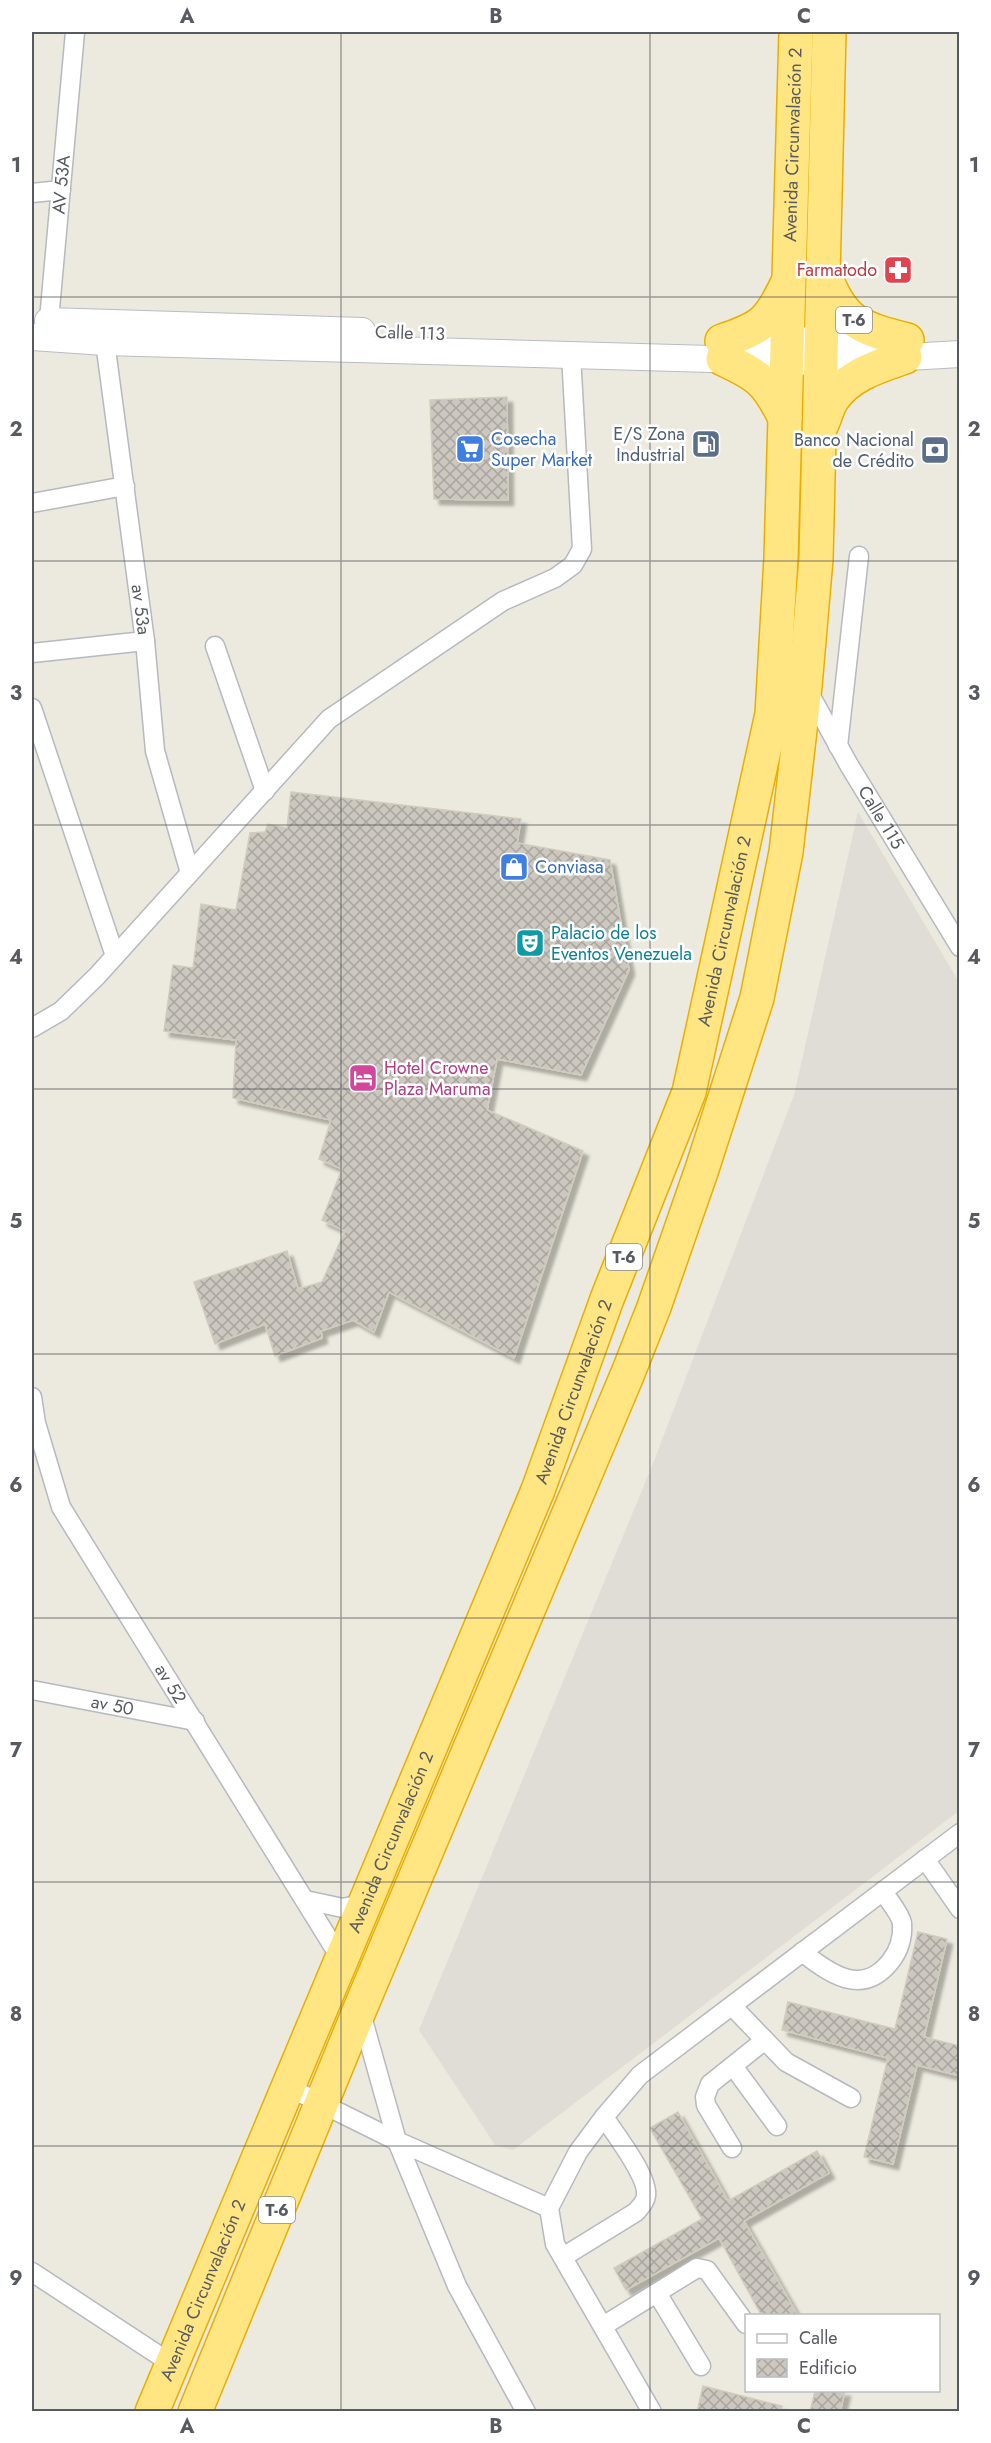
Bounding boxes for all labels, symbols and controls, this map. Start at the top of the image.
text: A [179,2,195,31]
text: B [489,2,503,31]
text: C [797,2,811,31]
street label: Avenida Circunvalación 2 [777,47,809,242]
text: 1 [11,151,21,180]
text: 1 [969,151,979,180]
street label: AV 53A [46,154,77,215]
pharmacy icon: Farmatodo [882,254,914,286]
place label: Farmatodo [797,257,877,283]
road number: T-6 [836,307,872,333]
street label: Calle 113 [375,319,446,347]
text: 2 [9,415,23,444]
text: 2 [967,415,981,444]
place label: E/S Zona Industrial [613,421,685,468]
place label: Cosecha Super Market [491,426,593,473]
place label: Banco Nacional de Crédito [794,427,914,474]
fuel station icon: E/S Zona Industrial [690,428,722,460]
supermarket icon: Cosecha Super Market [454,433,486,465]
bank icon: Banco Nacional de Crédito [919,434,951,466]
street label: av 53a [125,583,157,636]
text: 3 [10,679,22,708]
text: 3 [968,679,980,708]
street label: Calle 115 [852,781,910,854]
street label: Avenida Circunvalación 2 [691,833,758,1029]
shop icon: Conviasa [498,851,530,883]
place label: Conviasa [535,854,604,880]
place label: Palacio de los Eventos Venezuela [551,920,692,967]
theatre icon: Palacio de los Eventos Venezuela [514,927,546,959]
text: 4 [9,943,23,972]
text: 4 [967,943,981,972]
place label: Hotel Crowne Plaza Maruma [384,1055,491,1102]
hotel icon: Hotel Crowne Plaza Maruma [347,1062,379,1094]
text: 5 [10,1207,23,1236]
text: 5 [968,1207,981,1236]
road number: T-6 [606,1244,642,1270]
street label: Avenida Circunvalación 2 [528,1296,619,1488]
text: 6 [9,1471,23,1500]
text: 6 [967,1471,981,1500]
street label: av 52 [148,1659,193,1709]
street label: av 50 [89,1689,136,1722]
text: 7 [10,1736,23,1765]
text: 7 [968,1736,981,1765]
street label: Avenida Circunvalación 2 [341,1747,440,1937]
text: 8 [10,2000,22,2029]
text: 8 [968,2000,980,2029]
street label: Avenida Circunvalación 2 [153,2196,253,2385]
road number: T-6 [259,2197,295,2223]
text: 9 [9,2264,23,2293]
text: 9 [967,2264,981,2293]
legend [745,2314,940,2392]
text: Calle [799,2325,838,2351]
text: Edificio [799,2355,857,2381]
text: A [179,2412,195,2441]
text: B [489,2412,503,2441]
text: C [797,2412,811,2441]

